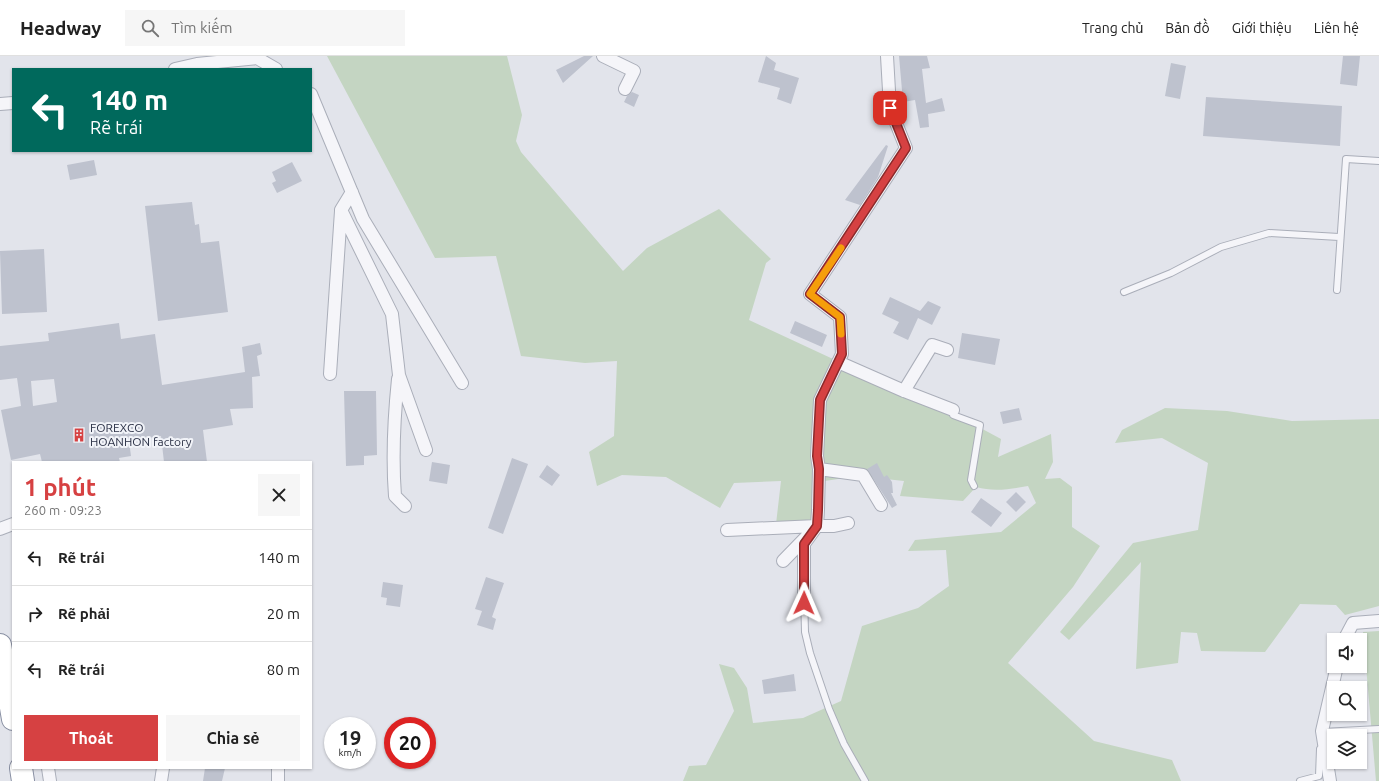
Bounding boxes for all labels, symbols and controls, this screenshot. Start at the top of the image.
search box [125,10,405,46]
text: Headway [20,17,101,39]
icon: search [139,17,161,39]
text: Tìm kiếm [171,19,232,36]
text: Trang chủ [1082,20,1143,36]
text: Bản đồ [1165,20,1210,36]
text: Giới thiệu [1232,20,1292,36]
text: Liên hệ [1314,20,1359,36]
icon: left [24,84,76,136]
text: 140 m [90,84,168,115]
pin [873,91,907,125]
icon: arrive [879,97,901,119]
text: Rẽ trái [90,117,143,137]
place label: FOREXCO HOANHON factory [90,421,192,448]
building icon: FOREXCO HOANHON factory [71,427,87,443]
text: 1 phút [24,474,96,501]
button: close [258,474,300,516]
text: 260 m · 09:23 [24,503,102,517]
icon: left [24,547,46,569]
text: Rẽ trái [58,549,105,566]
text: 140 m [258,549,300,566]
position arrow [783,582,825,624]
icon: right [24,603,46,625]
text: Rẽ phải [58,605,110,622]
text: 20 m [267,605,300,622]
map controls [1327,633,1367,769]
button: sound [1327,633,1367,673]
icon: left [24,659,46,681]
text: Rẽ trái [58,661,105,678]
text: 80 m [267,661,300,678]
button: search [1327,681,1367,721]
button: Thoát [24,715,158,761]
button: Chia sẻ [166,715,300,761]
speed limit sign: 20 [384,717,436,769]
text: 19 [339,726,361,749]
button: layers [1327,729,1367,769]
text: km/h [338,747,362,758]

